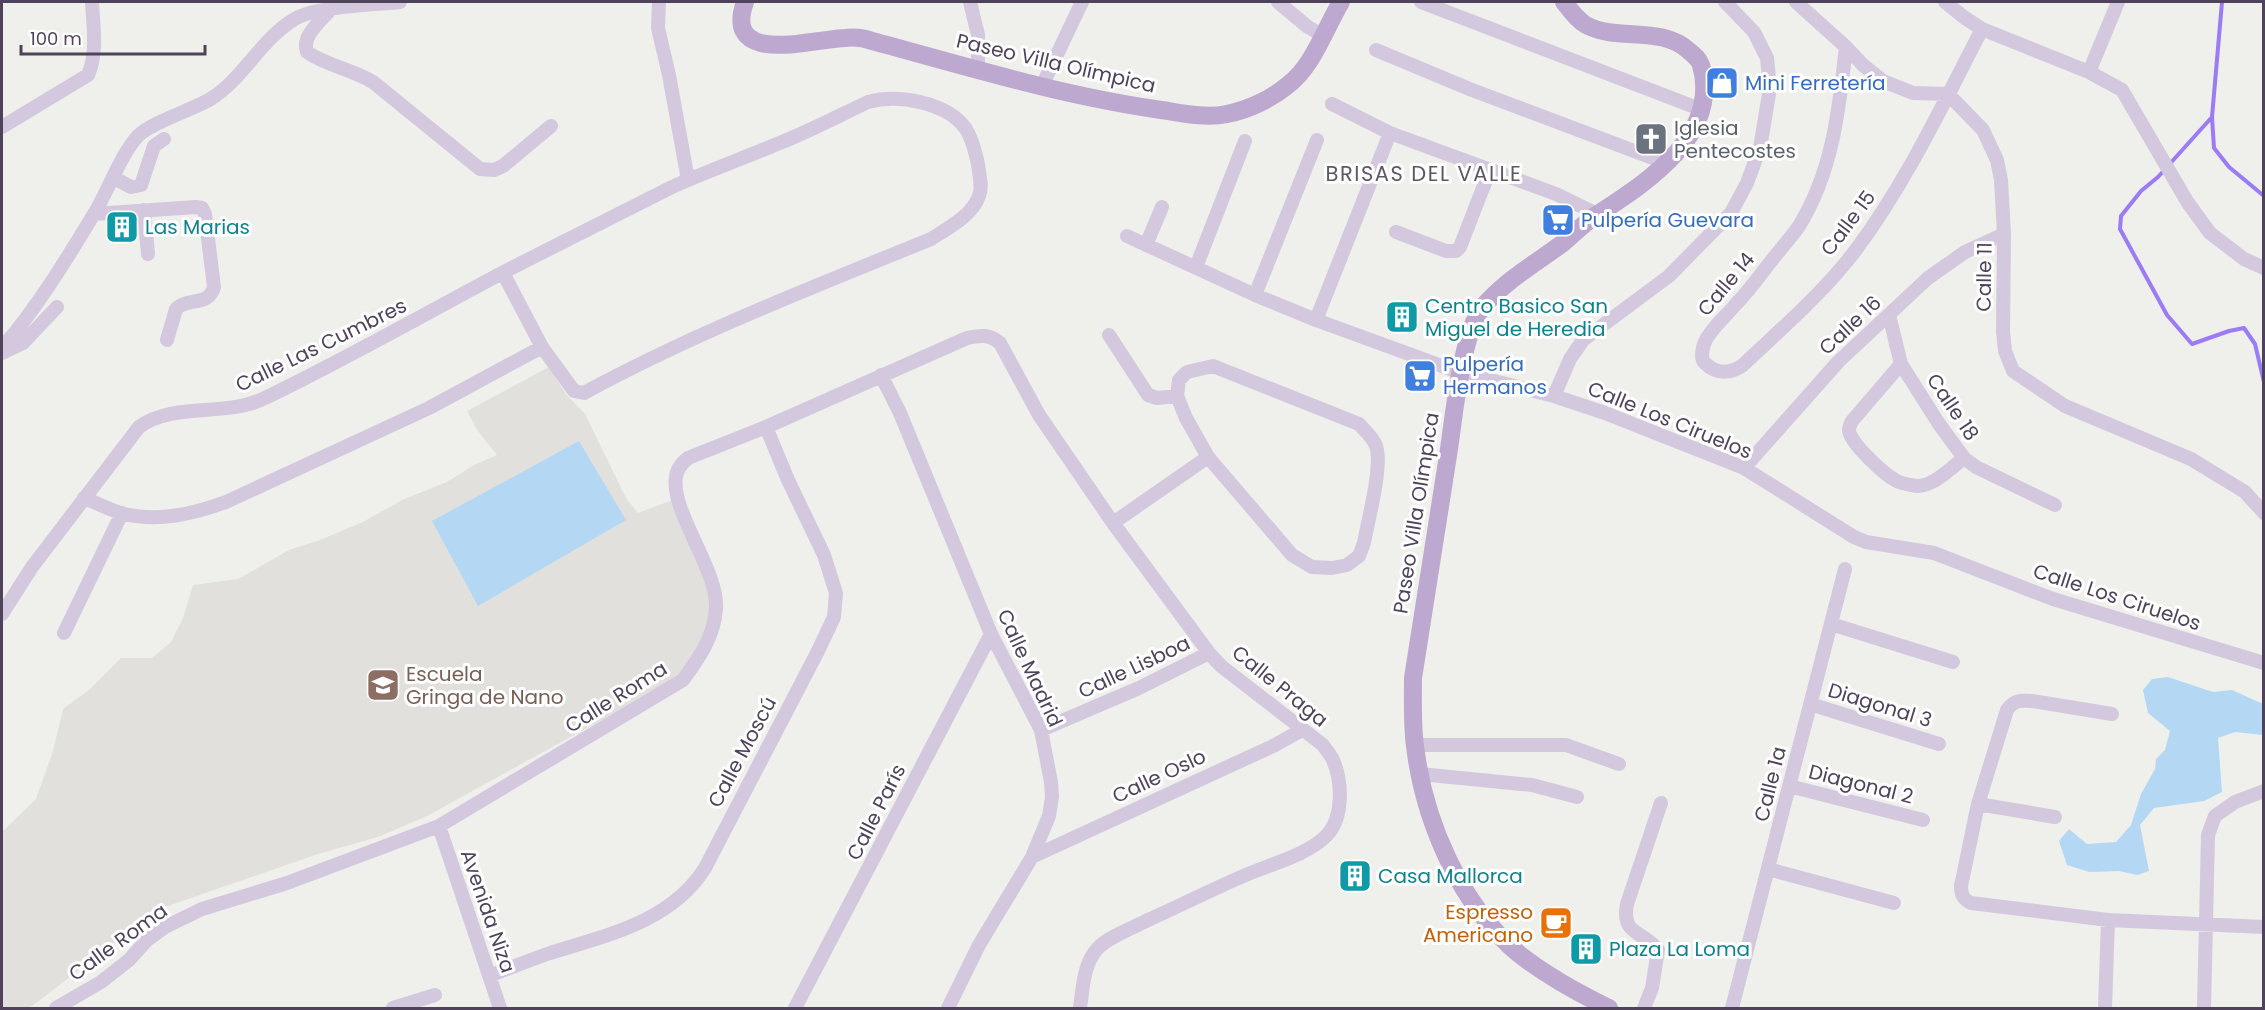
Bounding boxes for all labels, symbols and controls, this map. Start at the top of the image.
scale bar [21,18,206,56]
text: 100 m [30,26,82,51]
street label: Paseo Villa Olímpica [954,26,1158,100]
shop icon: Mini Ferretería [1704,65,1740,101]
place label: Mini Ferretería [1745,69,1886,97]
place label: Iglesia Pentecostes [1674,114,1796,165]
church icon: Iglesia Pentecostes [1633,121,1669,157]
district label: BRISAS DEL VALLE [1326,159,1522,188]
street label: Calle 15 [1814,184,1882,262]
supermarket icon: Pulpería Guevara [1540,202,1576,238]
place label: Pulpería Guevara [1581,206,1754,234]
building icon: Las Marias [104,209,140,245]
place label: Las Marias [145,213,250,241]
street label: Calle 11 [1969,242,1999,312]
street label: Calle 14 [1691,246,1761,322]
street label: Calle 16 [1813,289,1887,361]
street label: Calle Las Cumbres [231,291,411,399]
place label: Centro Basico San Miguel de Heredia [1425,292,1608,343]
building icon: Centro Basico San Miguel de Heredia [1384,299,1420,335]
place label: Pulpería Hermanos [1443,350,1547,401]
supermarket icon: Pulpería Hermanos [1402,358,1438,394]
street label: Calle 18 [1920,368,1986,446]
street label: Calle Los Ciruelos [1584,374,1756,466]
street label: Paseo Villa Olímpica [1386,410,1446,616]
street label: Calle Los Ciruelos [2029,557,2205,637]
street label: Calle Madrid [991,605,1069,731]
street label: Calle Lisboa [1074,629,1194,705]
street label: Calle Praga [1226,639,1334,733]
street label: Calle Roma [560,654,672,740]
place label: Escuela Gringa de Nano [406,660,564,711]
school or university icon: Escuela Gringa de Nano [365,667,401,703]
street label: Diagonal 3 [1825,676,1935,734]
street label: Calle Moscú [701,692,783,812]
street label: Calle Oslo [1108,742,1210,810]
street label: Calle 1a [1747,744,1793,824]
street label: Diagonal 2 [1806,757,1916,811]
street label: Calle París [840,759,912,865]
street label: Avenida Niza [454,846,522,976]
building icon: Casa Mallorca [1337,858,1373,894]
place label: Casa Mallorca [1378,862,1523,890]
street label: Calle Roma [63,897,173,987]
place label: Espresso Americano [1423,898,1533,949]
cafe icon: Espresso Americano [1538,905,1574,941]
building icon: Plaza La Loma [1568,931,1604,967]
place label: Plaza La Loma [1609,935,1750,963]

